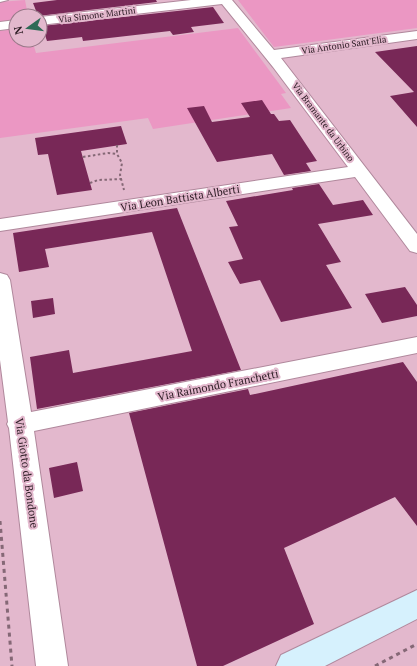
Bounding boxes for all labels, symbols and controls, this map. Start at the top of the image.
street label: Via Simone Martini [58,4,137,26]
north arrow [8,8,48,48]
text: N [10,24,26,36]
street label: Via Antonio Sant'Elia [301,33,388,57]
street label: Via Bramante da Urbino [289,80,357,164]
street label: Via Leon Battista Alberti [119,182,241,214]
street label: Via Raimondo Franchetti [156,366,280,404]
street label: Via Giotto da Bondone [12,417,42,529]

